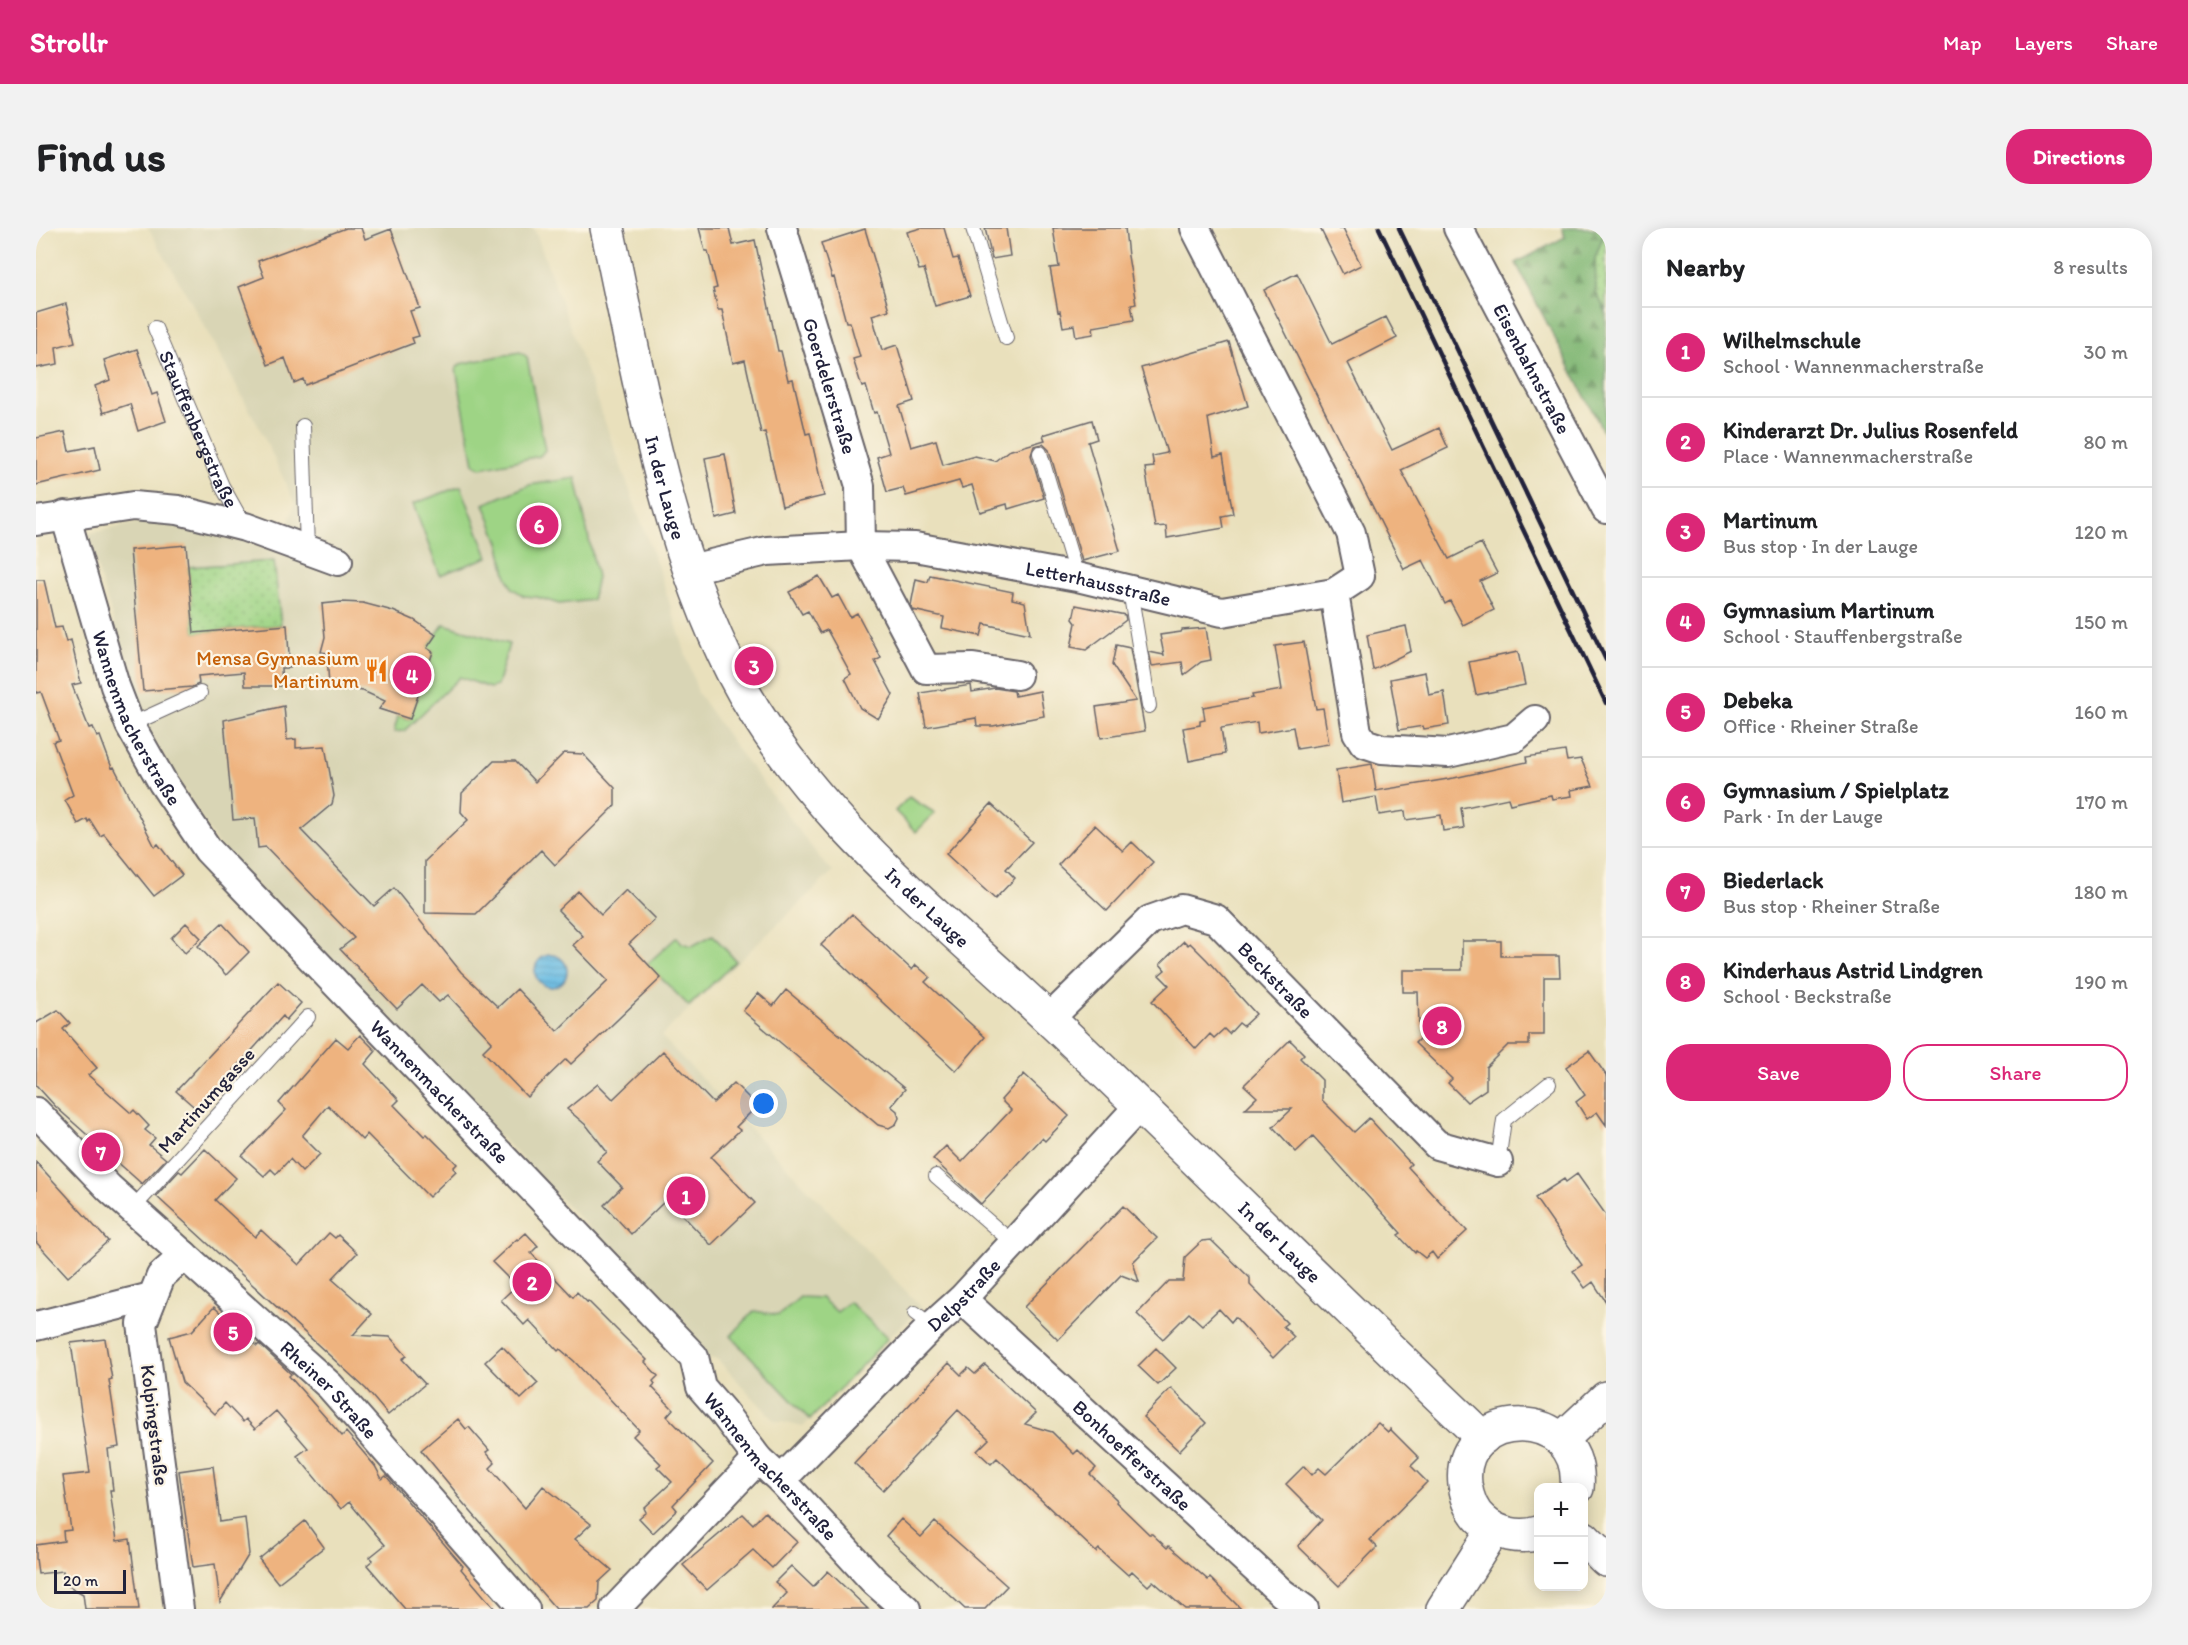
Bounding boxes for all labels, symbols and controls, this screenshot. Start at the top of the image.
text: Strollr [30,25,108,59]
text: Map [1943,30,1982,55]
text: Layers [2015,30,2073,55]
text: Share [2106,30,2158,55]
button: Directions [2006,129,2152,184]
text: Find us [36,131,166,182]
text: Nearby [1666,251,1745,283]
text: 8 results [2053,255,2128,279]
street label: Eisenbahnstraße [1488,299,1576,438]
street label: Goerdelerstraße [798,315,862,457]
text: Wilhelmschule [1723,327,1861,354]
text: 1 [1681,340,1690,364]
text: 30 m [2083,340,2128,364]
street label: Stauffenbergstraße [154,347,244,512]
text: School · Wannenmacherstraße [1723,354,1984,378]
text: Kinderarzt Dr. Julius Rosenfeld [1723,417,2018,444]
text: 2 [1680,430,1691,454]
text: 80 m [2083,430,2128,454]
street label: In der Lauge [640,433,691,543]
text: Place · Wannenmacherstraße [1723,444,1973,468]
pin: 6 [520,502,558,548]
text: Martinum [1723,507,1818,534]
text: 3 [1680,520,1691,544]
text: 120 m [2075,520,2128,544]
text: Bus stop · In der Lauge [1723,534,1918,558]
street label: Letterhausstraße [1024,556,1173,611]
text: Gymnasium Martinum [1723,597,1934,624]
text: 4 [1679,610,1692,634]
text: 150 m [2075,610,2128,634]
text: School · Stauffenbergstraße [1723,624,1963,648]
street label: Wannenmacherstraße [87,628,187,810]
pin: 3 [734,644,774,688]
place label: Mensa Gymnasium Martinum [196,646,359,693]
pin: 4 [392,652,431,698]
restaurant icon: Mensa Gymnasium Martinum [364,657,390,683]
text: Debeka [1723,687,1793,714]
text: 5 [1680,700,1691,724]
text: 160 m [2075,700,2128,724]
text: Office · Rheiner Straße [1723,714,1919,738]
text: Gymnasium / Spielplatz [1723,777,1949,804]
text: 6 [1680,790,1691,814]
text: 170 m [2075,790,2128,814]
text: Park · In der Lauge [1723,804,1883,828]
street label: In der Lauge [880,862,975,953]
text: Biederlack [1723,867,1824,894]
text: 7 [1681,880,1690,904]
text: 180 m [2074,880,2128,904]
text: Bus stop · Rheiner Straße [1723,894,1940,918]
street label: Beckstraße [1233,937,1318,1023]
text: Kinderhaus Astrid Lindgren [1723,957,1983,984]
text: 8 [1680,970,1691,994]
text: 190 m [2075,970,2128,994]
text: School · Beckstraße [1723,984,1892,1008]
pin: 8 [1422,1004,1462,1048]
street label: Wannenmacherstraße [365,1015,514,1169]
street label: Martinumgasse [152,1042,260,1158]
button: Save [1666,1044,1891,1101]
button: Share [1903,1044,2128,1101]
your location [749,1089,778,1118]
pin: 7 [82,1130,120,1174]
pin: 1 [666,1174,706,1218]
street label: In der Lauge [1233,1196,1326,1288]
street label: Delpstraße [922,1253,1005,1337]
pin: 2 [512,1260,552,1304]
pin: 5 [214,1310,252,1354]
street label: Rheiner Straße [275,1335,383,1444]
street label: Kolpingstraße [136,1363,174,1487]
street label: Wannenmacherstraße [699,1387,842,1545]
street label: Bonhoefferstraße [1068,1395,1196,1516]
map controls [1534,1483,1588,1591]
button: + [1534,1483,1588,1537]
button: − [1534,1537,1588,1591]
scale bar [54,1567,126,1594]
text: 20 m [63,1571,98,1590]

